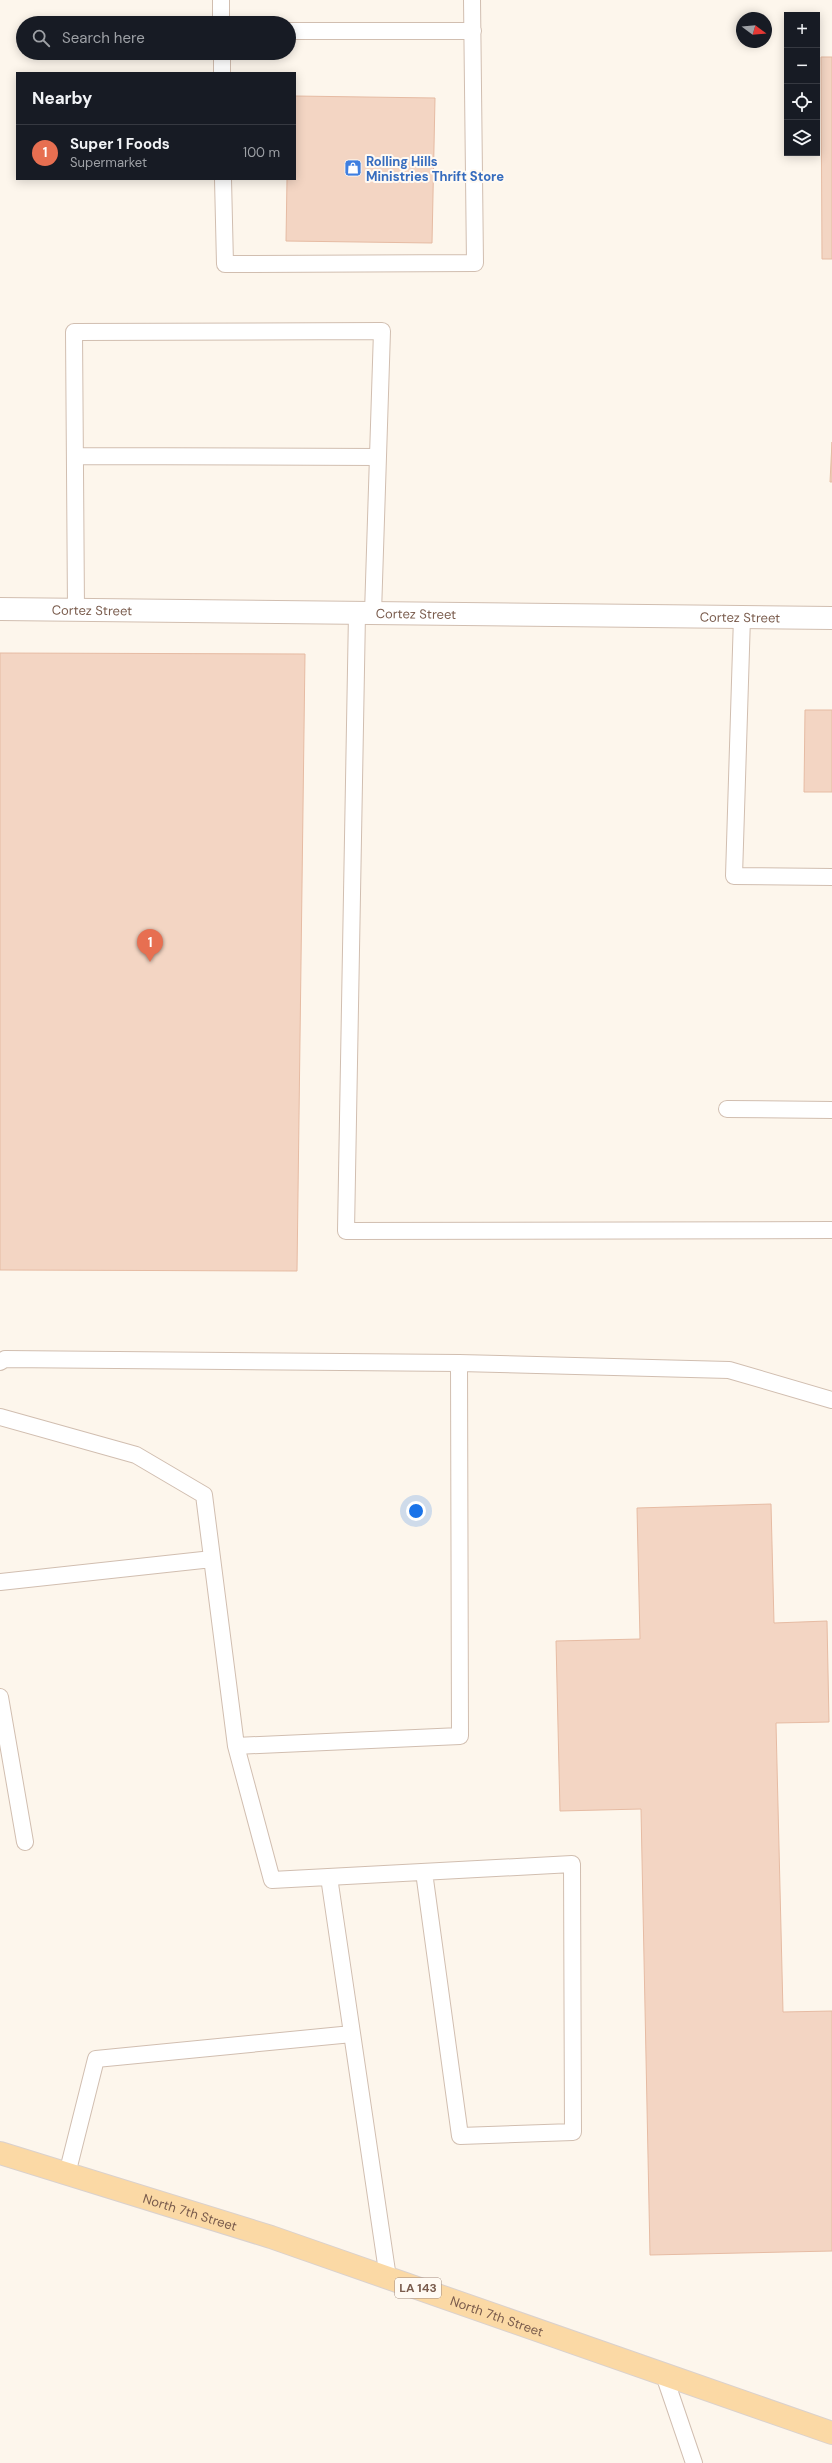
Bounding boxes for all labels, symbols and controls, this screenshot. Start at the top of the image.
north arrow [736,12,772,48]
map controls [784,12,820,156]
button: + [784,12,820,48]
search box [16,16,296,60]
icon: search [30,27,52,49]
text: Search here [62,28,145,48]
button: − [784,48,820,84]
button: locate [784,84,820,120]
text: Nearby [32,87,92,109]
button: layers [784,120,820,156]
text: Super 1 Foods [70,134,170,154]
text: 1 [43,144,47,161]
text: 100 m [243,144,280,161]
place label: Rolling Hills Ministries Thrift Store [366,153,504,185]
text: Supermarket [70,154,147,171]
shop icon: Rolling Hills Ministries Thrift Store [343,158,363,178]
street label: Cortez Street [52,602,132,619]
street label: Cortez Street [376,605,456,623]
street label: Cortez Street [700,609,780,626]
pin: 1 [137,929,163,962]
your location [406,1501,426,1521]
street label: North 7th Street [141,2190,239,2235]
road number: LA 143 [395,2278,441,2298]
street label: North 7th Street [448,2292,546,2340]

